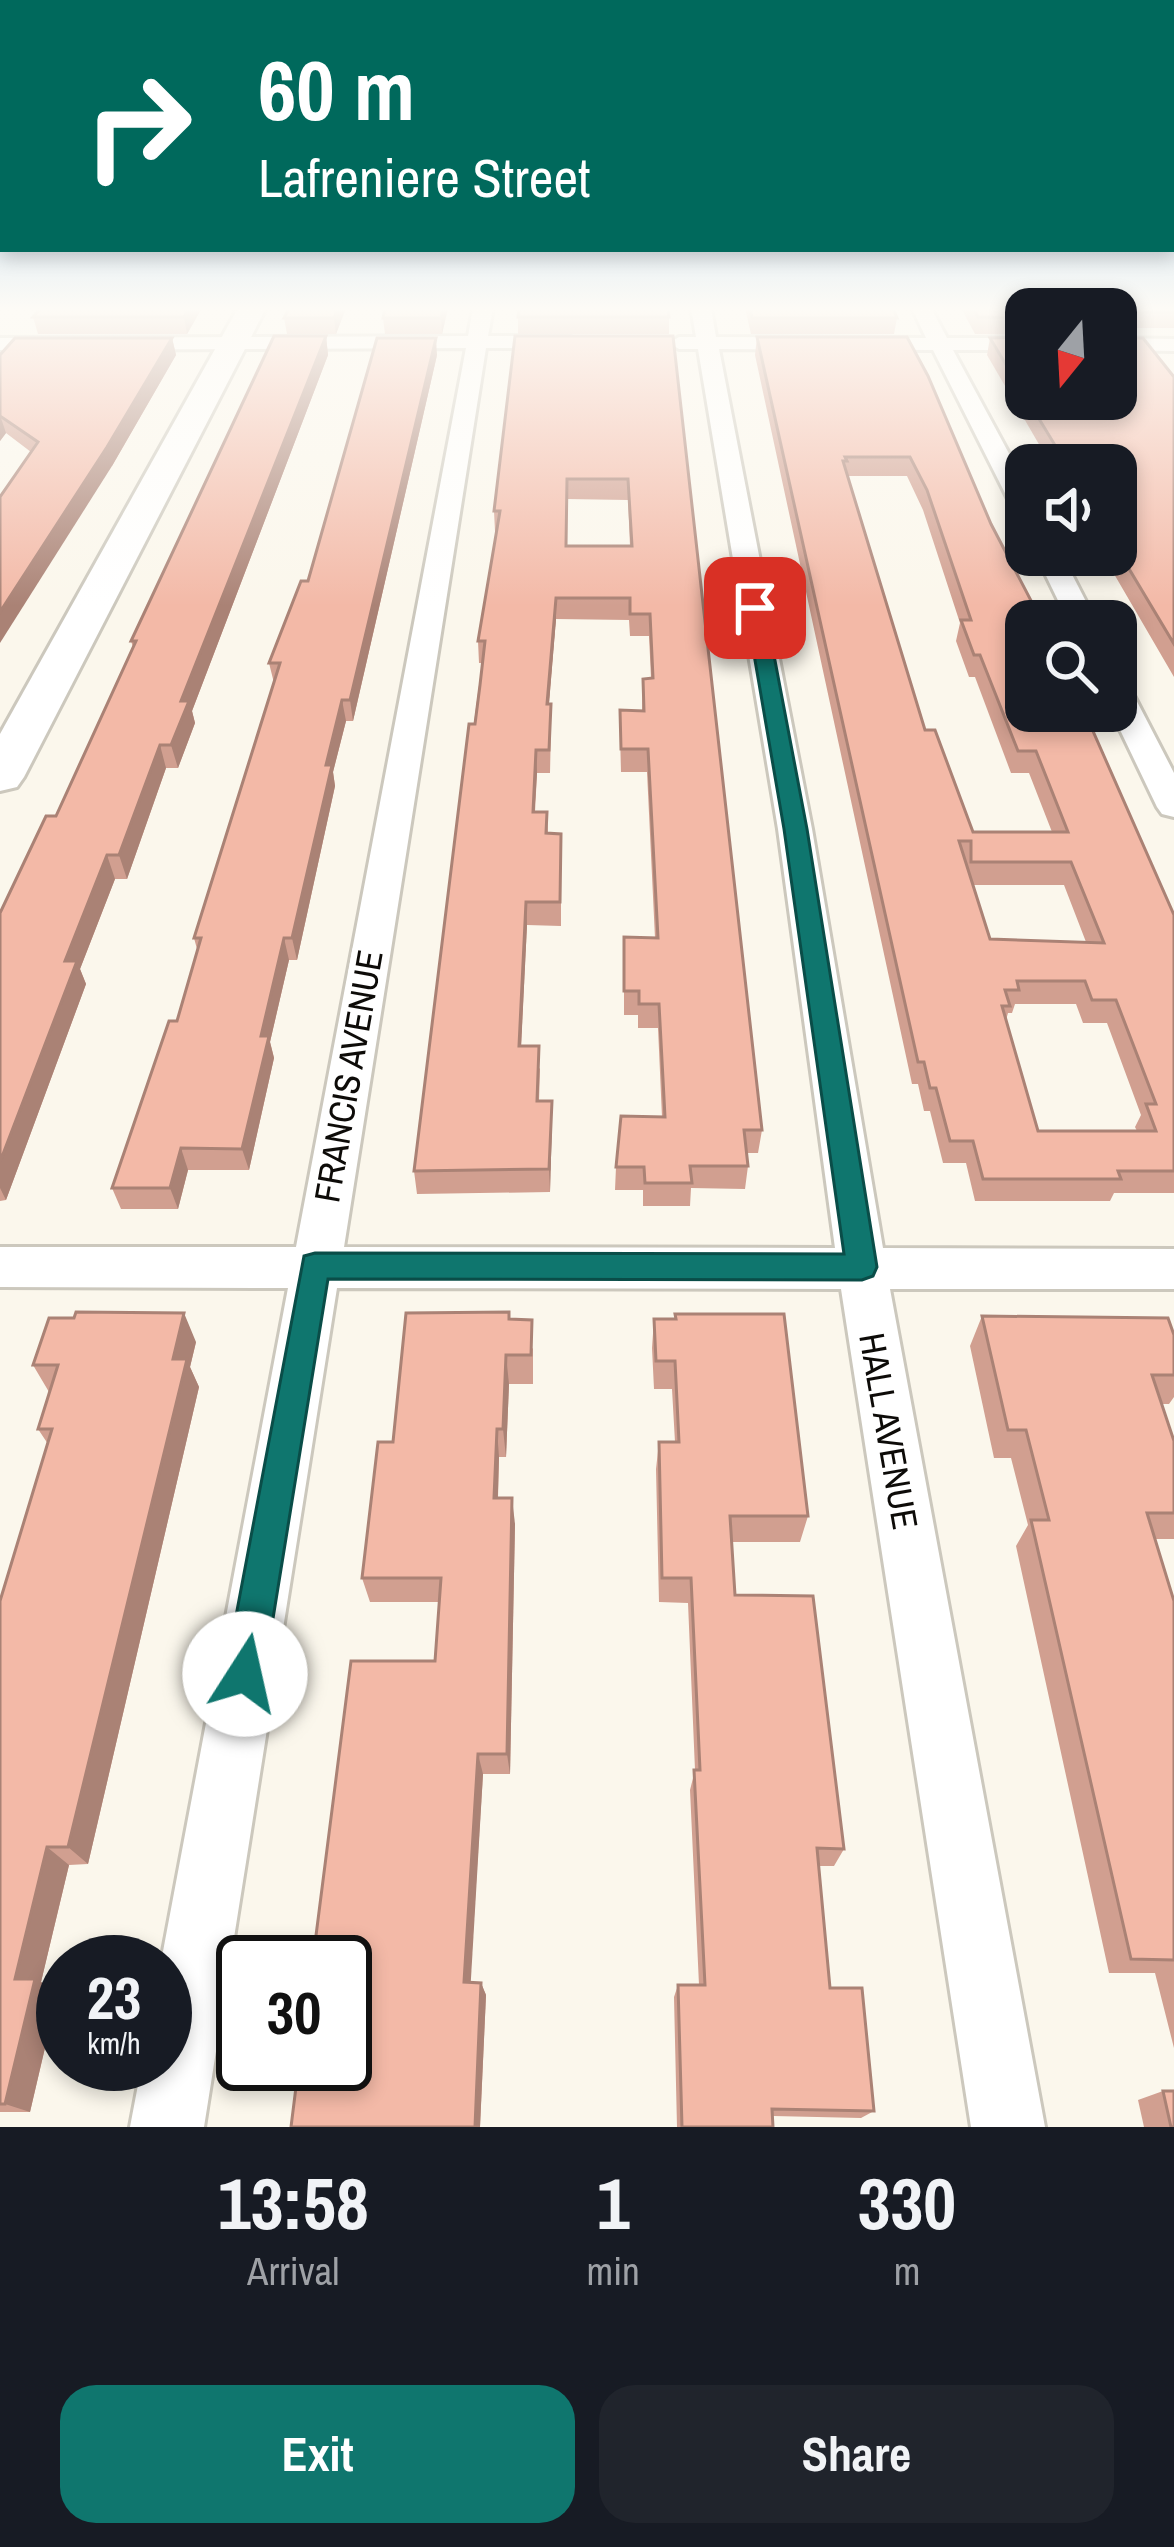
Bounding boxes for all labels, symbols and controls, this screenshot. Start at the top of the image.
text: 60 m [258,33,415,146]
icon: right [60,48,216,204]
text: Lafreniere Street [258,141,590,214]
north arrow [1005,288,1137,420]
map controls [1005,288,1137,732]
button: sound [1005,444,1137,576]
pin [704,557,806,659]
icon: arrive [722,575,788,641]
button: search [1005,600,1137,732]
street label: FRANCIS AVENUE [302,946,394,1206]
street label: HALL AVENUE [848,1329,930,1533]
position arrow [182,1611,308,1737]
speed limit sign: 30 [216,1935,372,2091]
text: 23 [87,1957,141,2038]
text: km/h [87,2023,141,2063]
text: 13:58 [218,2154,369,2251]
text: 1 [597,2154,630,2251]
text: 330 [858,2154,956,2251]
text: Arrival [247,2245,339,2297]
text: min [587,2245,640,2297]
text: m [894,2245,920,2297]
button: Exit [60,2385,575,2523]
button: Share [599,2385,1114,2523]

